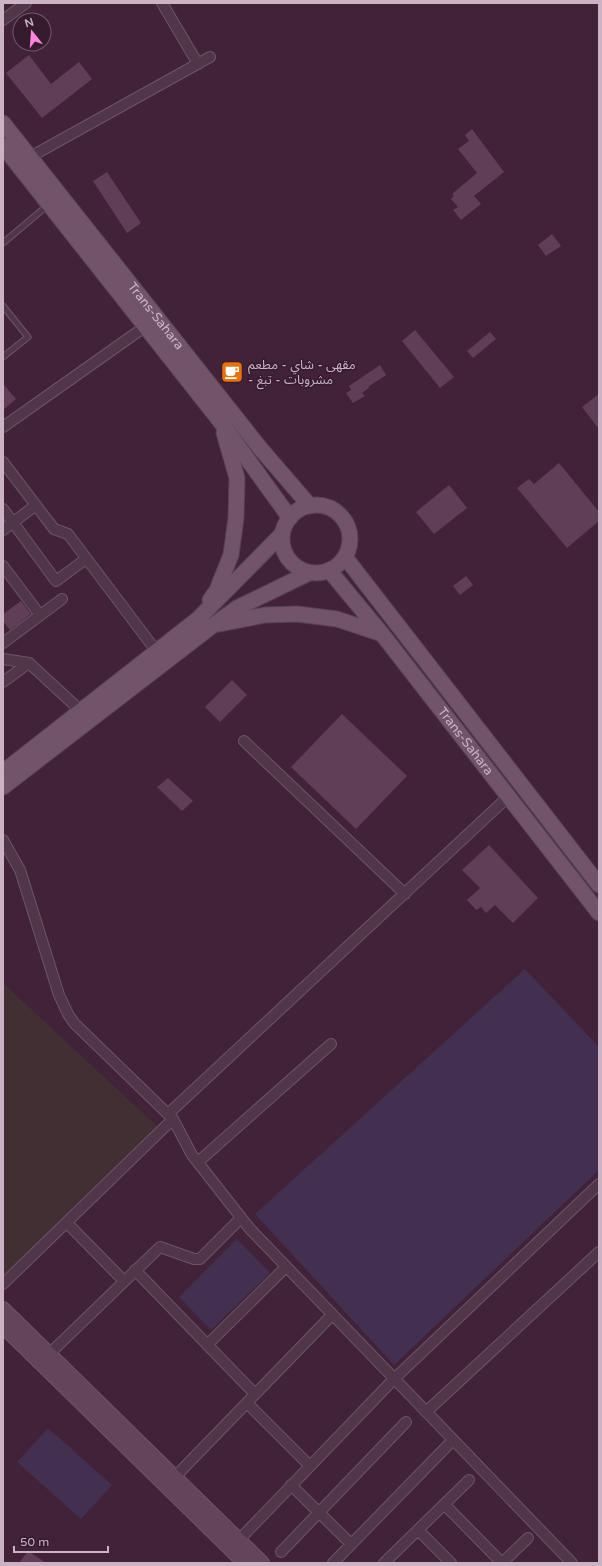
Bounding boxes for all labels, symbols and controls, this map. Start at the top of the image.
north arrow [12,12,52,52]
text: N [23,15,35,30]
street label: Trans-Sahara [124,279,187,353]
place label: مقهى - شاي - مطعم - مشروبات - تبغ [248,357,356,390]
cafe icon: مقهى - شاي - مطعم - مشروبات - تبغ [219,359,245,385]
street label: Trans-Sahara [434,704,497,778]
scale bar [14,1528,108,1554]
text: 50 m [20,1535,49,1549]

